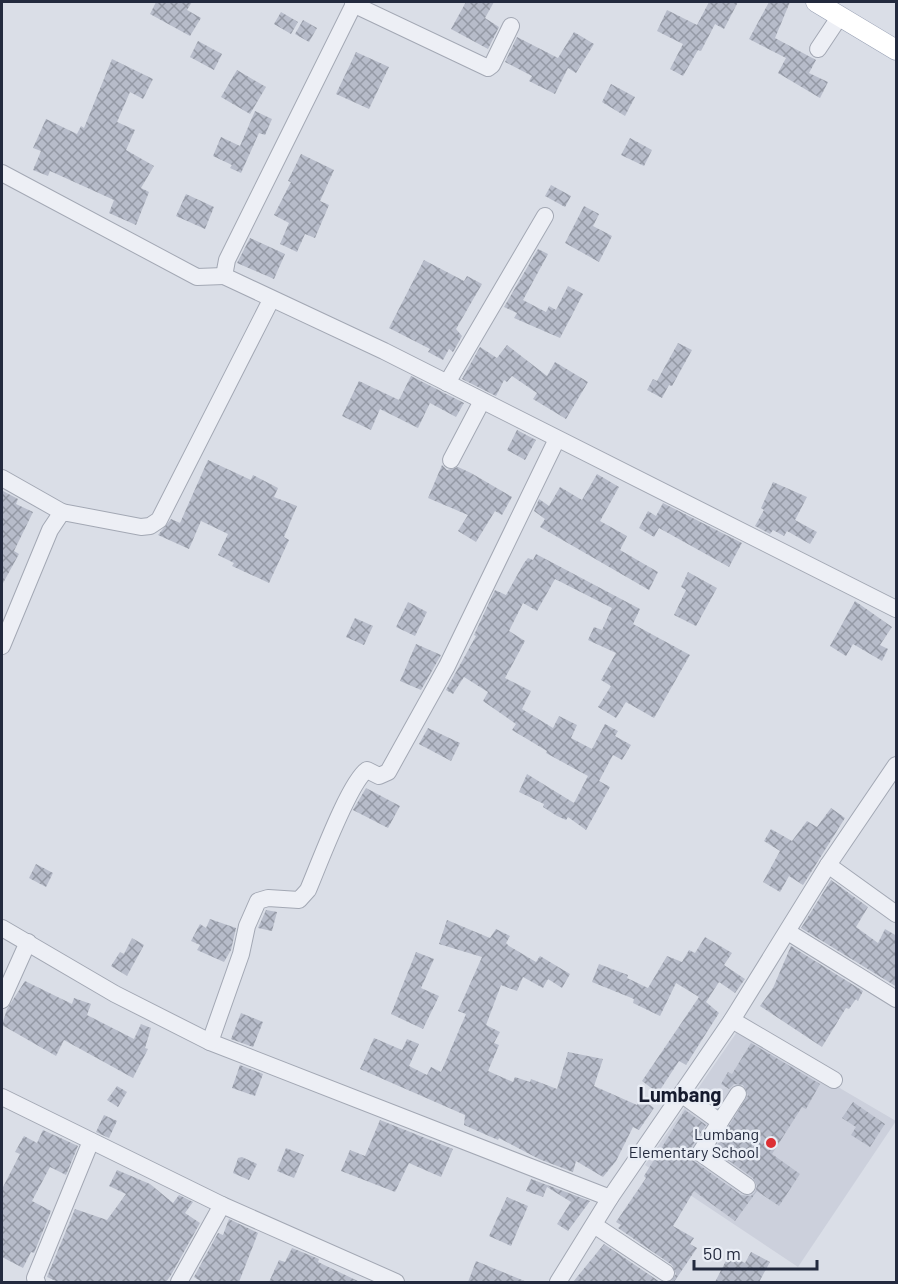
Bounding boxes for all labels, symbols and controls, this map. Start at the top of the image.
district label: Lumbang [639,1082,721,1106]
place label: Lumbang Elementary School [629,1124,759,1161]
marker: Lumbang Elementary School [764,1136,778,1150]
scale bar [694,1233,817,1271]
text: 50 m [703,1242,741,1264]

